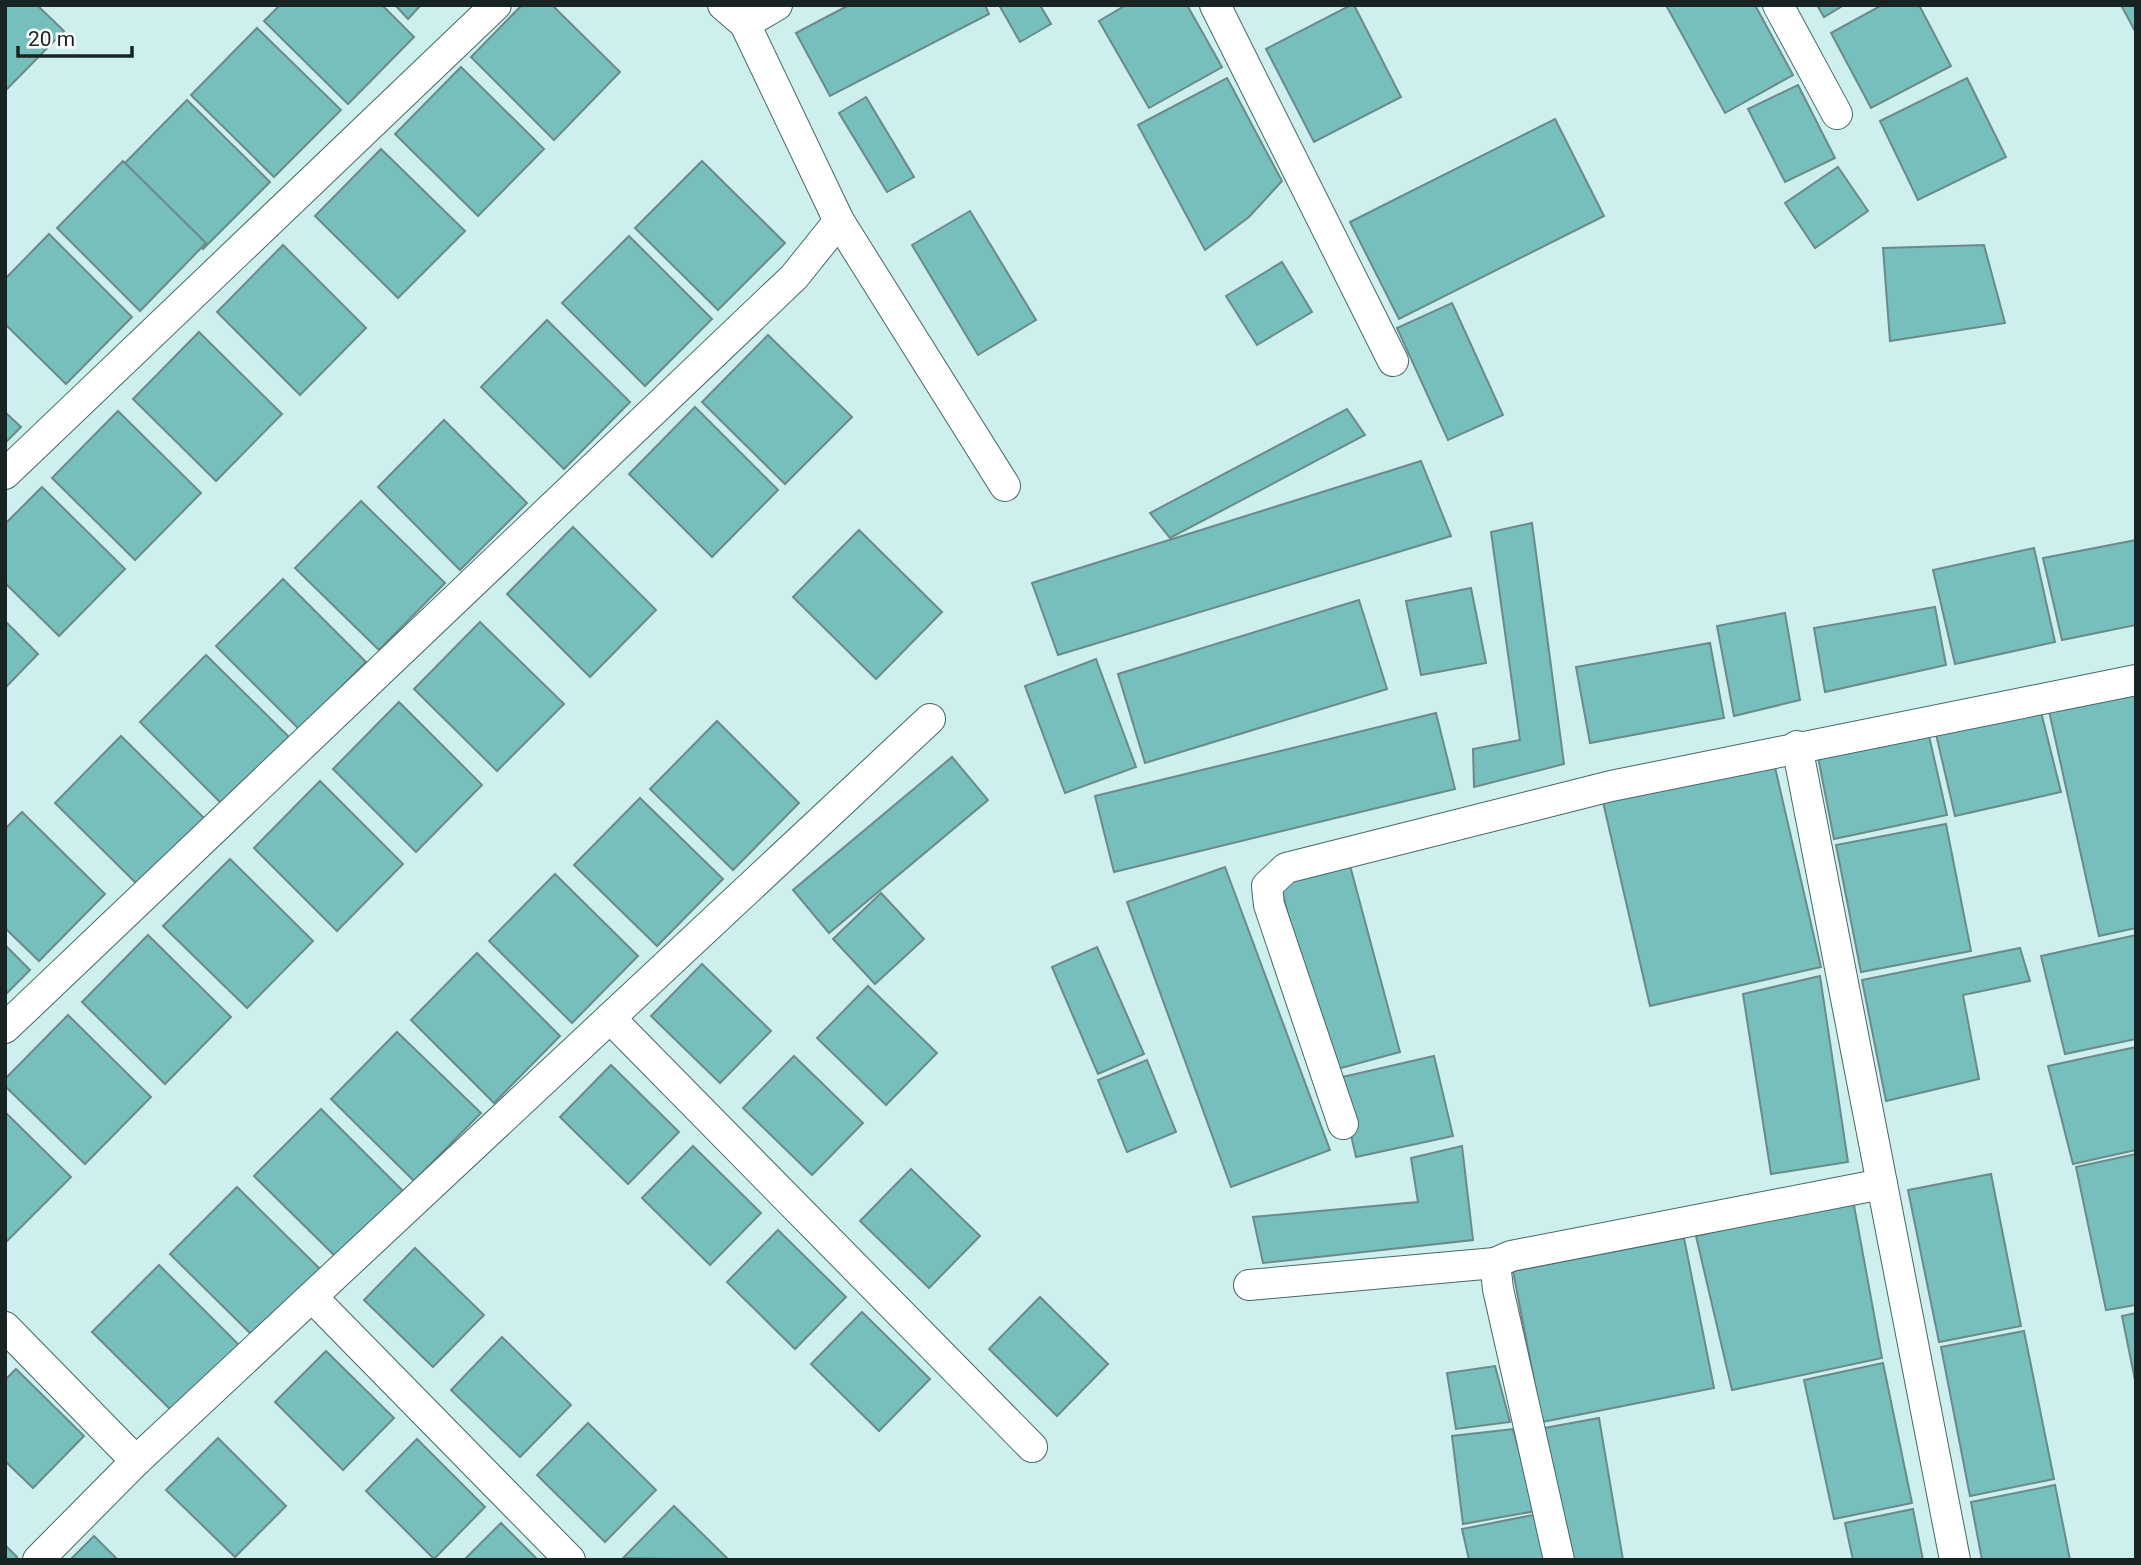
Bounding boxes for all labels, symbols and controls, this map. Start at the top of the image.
scale bar [18,14,131,58]
text: 20 m [28,27,75,51]

